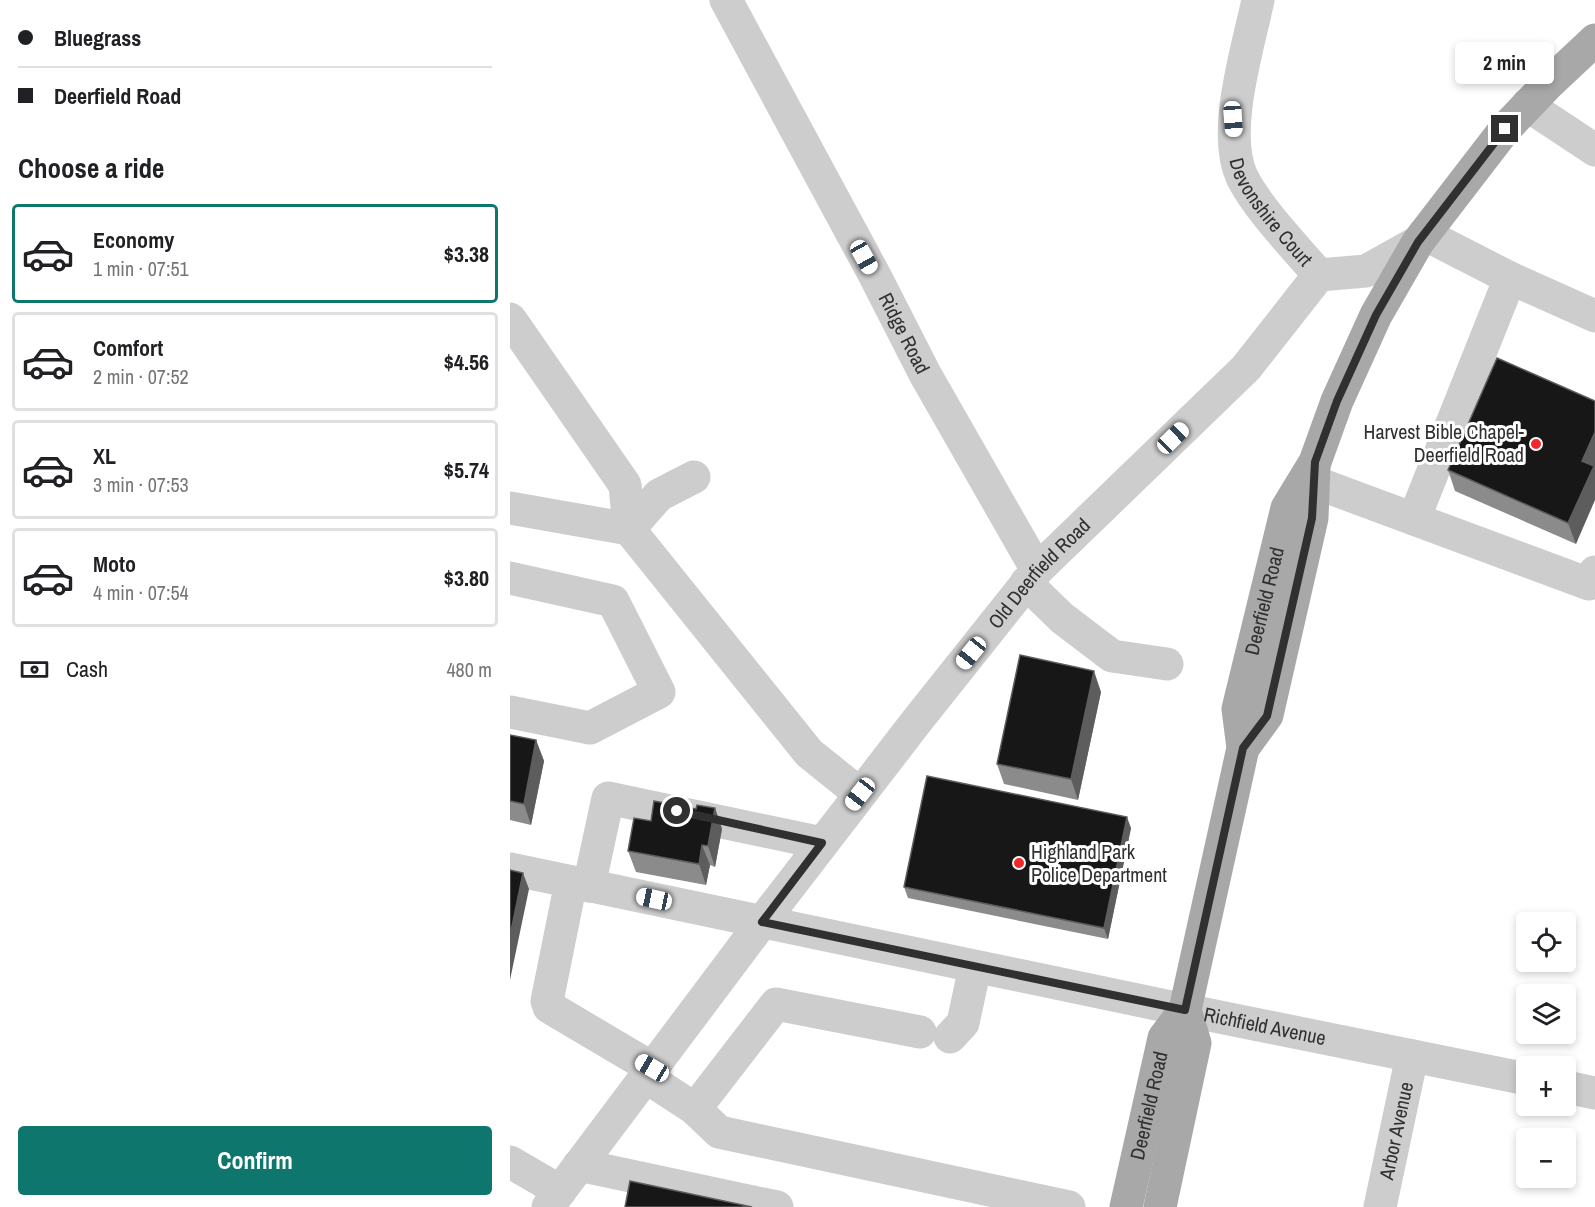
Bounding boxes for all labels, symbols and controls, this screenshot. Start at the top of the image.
text: Bluegrass [54,23,141,53]
callout: 2 min [1456,42,1554,84]
text: 2 min [1483,49,1526,76]
text: Deerfield Road [54,81,181,111]
car [1223,100,1243,138]
route end [1491,115,1518,142]
text: Choose a ride [18,150,164,186]
street label: Devonshire Court [1223,155,1319,272]
text: Economy [93,225,174,255]
icon: car [21,227,75,281]
car [847,237,881,277]
text: $3.38 [444,239,489,269]
text: 1 min · 07:51 [93,255,189,282]
street label: Ridge Road [873,288,937,378]
text: Comfort [93,333,163,363]
icon: car [21,335,75,389]
text: $4.56 [444,347,489,377]
text: 2 min · 07:52 [93,363,189,390]
place label: Harvest Bible Chapel- Deerfield Road [1364,418,1525,468]
car [1154,419,1192,457]
marker: Harvest Bible Chapel- Deerfield Road [1529,437,1543,451]
text: XL [93,441,116,471]
icon: car [21,443,75,497]
text: $5.74 [444,455,489,485]
text: 3 min · 07:53 [93,471,189,498]
street label: Old Deerfield Road [982,512,1096,634]
street label: Deerfield Road [1238,544,1290,658]
text: Moto [93,549,136,579]
icon: car [21,551,75,605]
text: $3.80 [444,563,489,593]
text: 4 min · 07:54 [93,579,189,606]
car [953,633,989,673]
icon: cash [18,653,51,686]
text: Cash [66,654,108,684]
text: 480 m [446,656,492,683]
car [842,774,878,814]
route start [663,797,690,824]
place label: Highland Park Police Department [1031,838,1167,888]
marker: Highland Park Police Department [1012,856,1026,870]
car [635,886,673,912]
map controls [1516,912,1576,1188]
button: locate [1516,912,1576,972]
button: layers [1516,984,1576,1044]
street label: Richfield Avenue [1202,1000,1328,1051]
street label: Deerfield Road [1123,1049,1174,1162]
car [632,1051,672,1085]
button: + [1516,1056,1576,1116]
street label: Arbor Avenue [1372,1079,1419,1183]
button: Confirm [18,1126,492,1195]
button: − [1516,1128,1576,1188]

